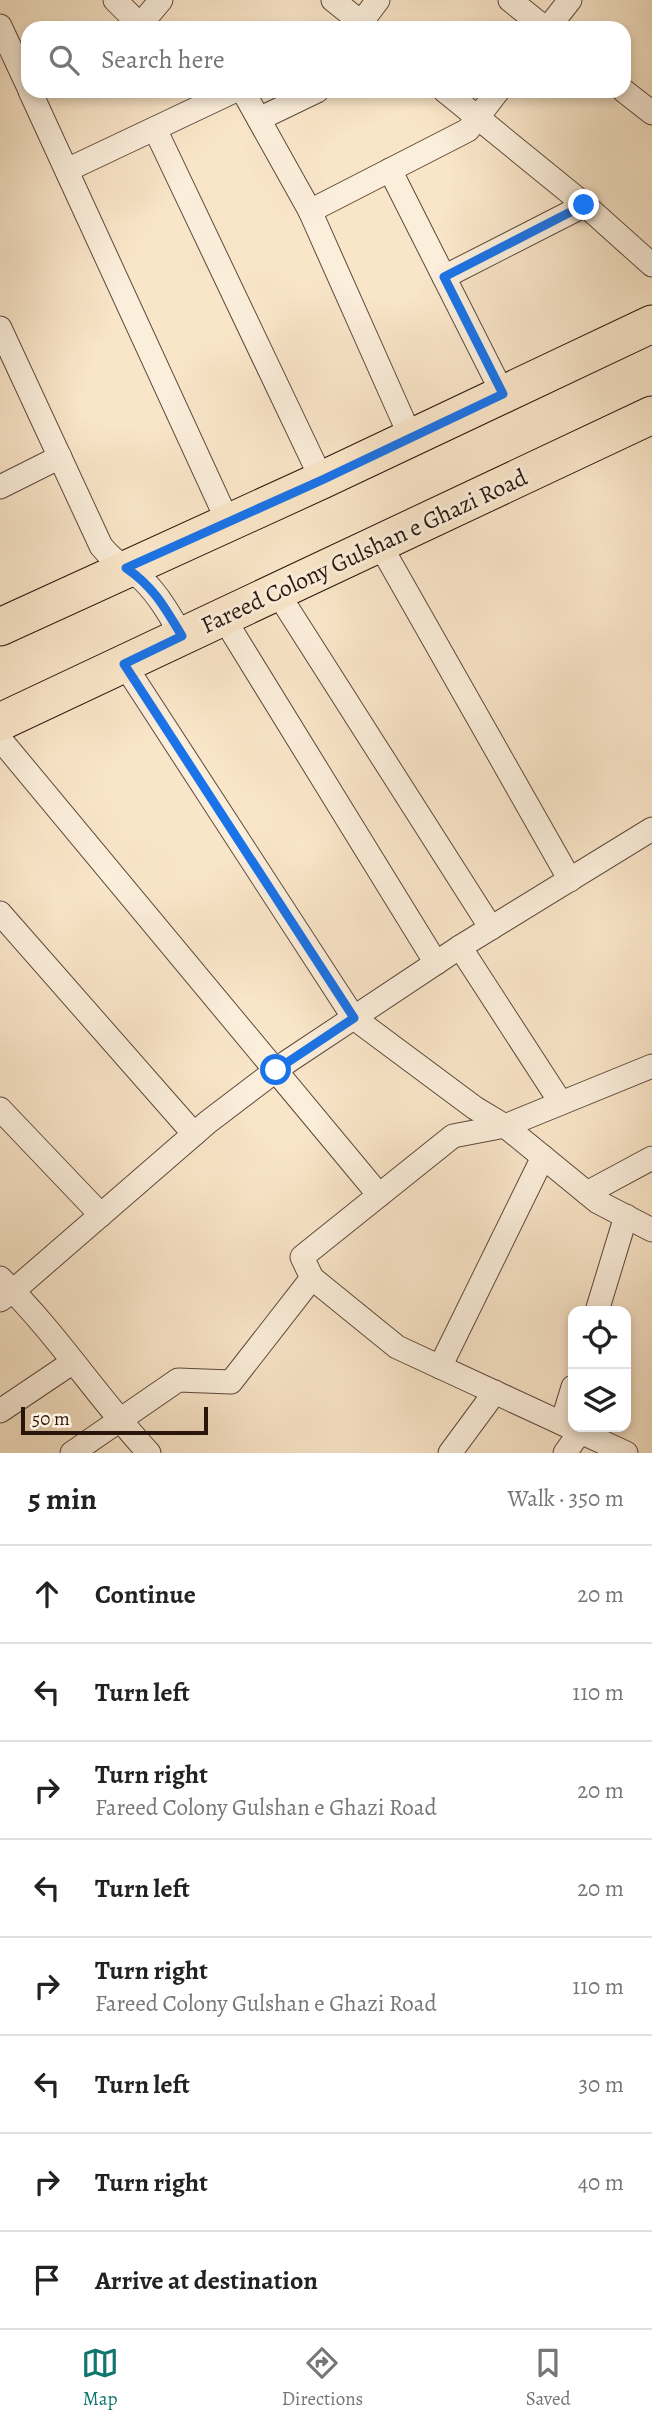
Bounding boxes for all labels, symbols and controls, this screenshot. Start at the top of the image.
search box [21,21,631,98]
icon: search [45,41,83,79]
text: Search here [101,42,225,77]
route end [568,189,599,220]
street label: Fareed Colony Gulshan e Ghazi Road [196,461,533,641]
route start [260,1054,291,1085]
map controls [568,1306,631,1432]
button: locate [568,1306,631,1369]
button: layers [568,1369,631,1432]
scale bar [21,1404,208,1436]
text: 50 m [32,1406,70,1432]
text: 5 min [28,1479,97,1519]
text: Walk · 350 m [508,1483,624,1514]
icon: ahead [28,1575,66,1613]
text: Continue [95,1577,196,1612]
text: 20 m [577,1579,624,1610]
icon: left [28,1673,66,1711]
text: Turn left [95,1675,190,1710]
text: 110 m [572,1677,624,1708]
text: Turn right [95,1757,208,1792]
icon: right [28,1771,66,1809]
text: 20 m [577,1775,624,1806]
text: Fareed Colony Gulshan e Ghazi Road [95,1792,437,1823]
icon: left [28,1869,66,1907]
text: Turn left [95,1871,190,1906]
text: 20 m [577,1873,624,1904]
text: Turn right [95,1953,208,1988]
icon: right [28,1967,66,2005]
text: 110 m [572,1971,624,2002]
text: Fareed Colony Gulshan e Ghazi Road [95,1988,437,2019]
icon: left [28,2065,66,2103]
text: Turn left [95,2067,190,2102]
text: 30 m [578,2069,624,2100]
icon: right [28,2163,66,2201]
text: Turn right [95,2165,208,2200]
text: 40 m [578,2167,624,2198]
icon: arrive [28,2261,66,2299]
text: Arrive at destination [95,2263,318,2298]
tab: Map [81,2344,119,2412]
tab: Directions [282,2344,363,2412]
tab: Saved [526,2344,571,2412]

